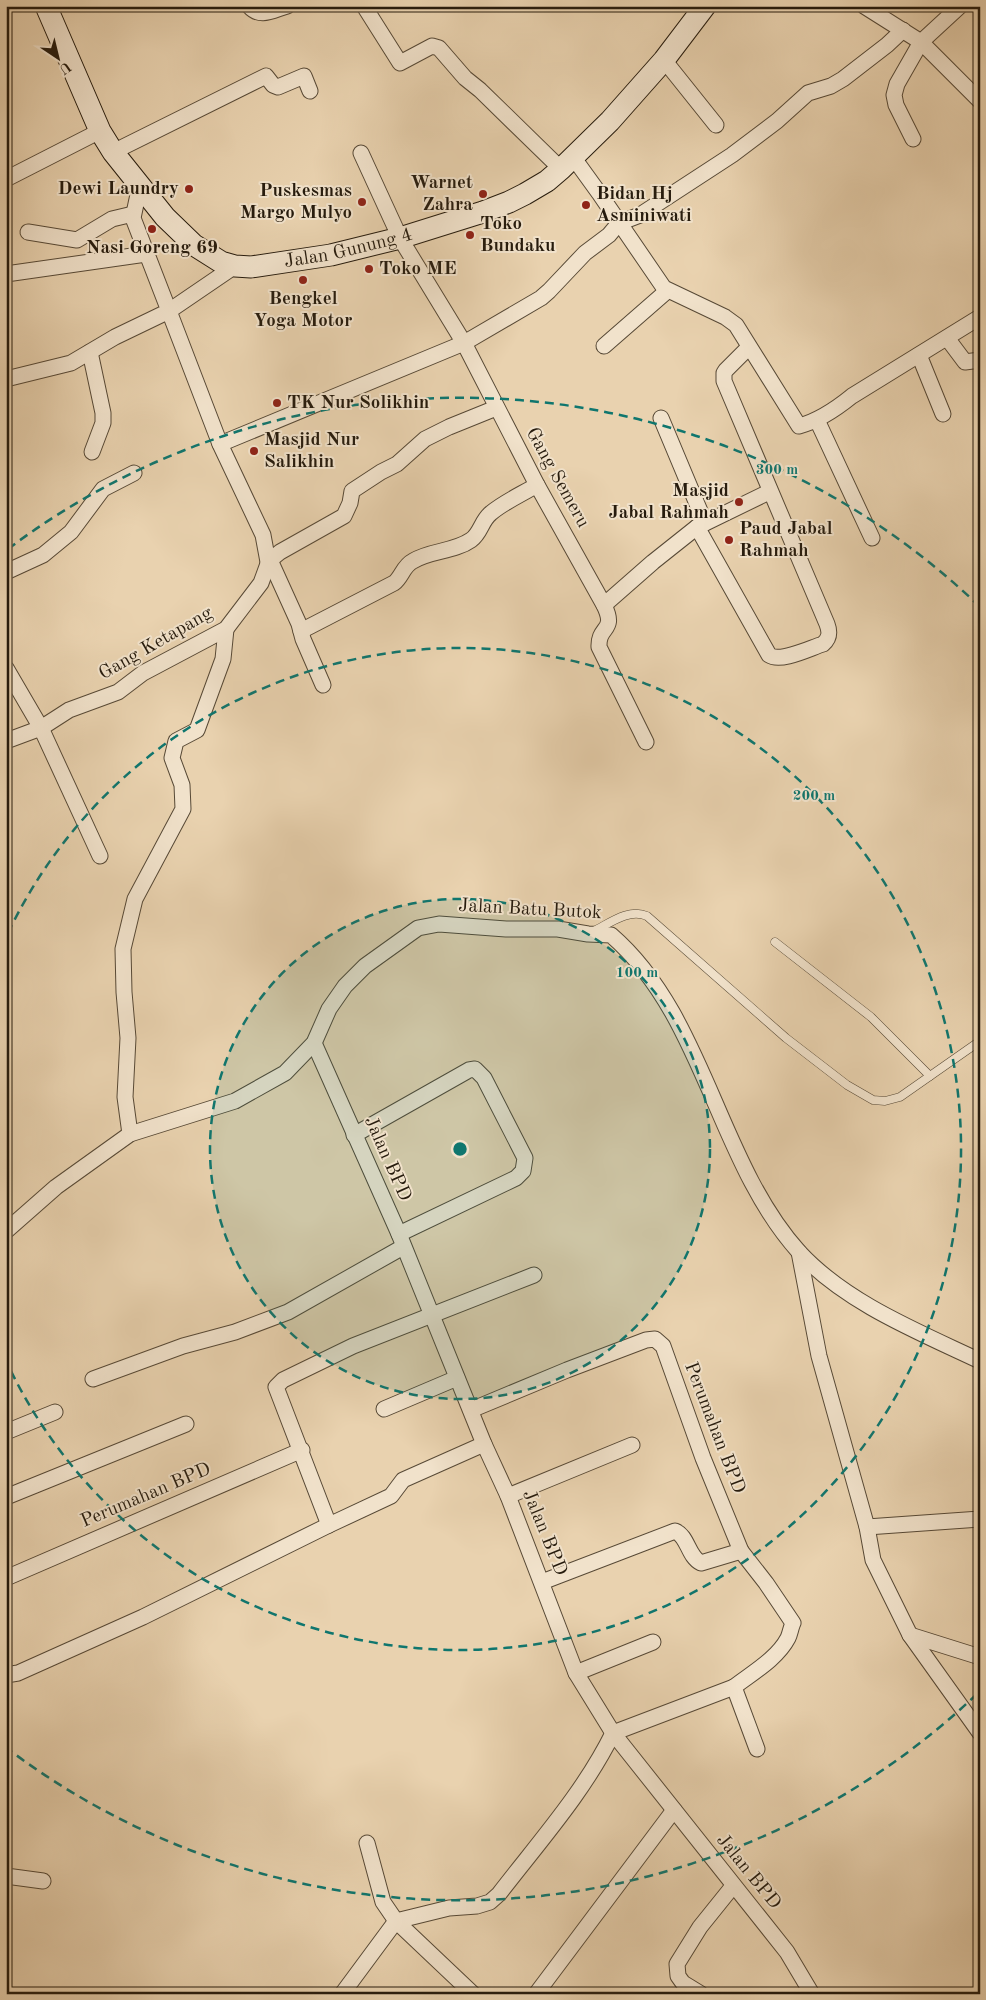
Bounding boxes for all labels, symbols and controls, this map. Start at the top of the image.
north arrow [32,32,82,82]
text: U [56,59,73,77]
place label: Warnet Zahra [410,174,473,215]
place label: Dewi Laundry [58,180,179,199]
place label: Puskesmas Margo Mulyo [240,182,352,223]
marker: Dewi Laundry [183,183,195,195]
place label: Bidan Hj Asminiwati [596,185,692,226]
marker: Warnet Zahra [477,188,489,200]
marker: Puskesmas Margo Mulyo [356,196,368,208]
marker: Bidan Hj Asminiwati [580,199,592,211]
place label: Toko Bundaku [480,215,555,256]
marker: Nasi Goreng 69 [146,223,158,235]
street label: Jalan Gunung 4 [283,225,415,271]
marker: Toko Bundaku [464,229,476,241]
place label: Nasi Goreng 69 [86,239,218,258]
place label: Toko ME [379,260,457,279]
marker: Toko ME [363,263,375,275]
marker: Bengkel Yoga Motor [297,274,309,286]
place label: Bengkel Yoga Motor [254,290,352,331]
place label: TK Nur Solikhin [287,394,429,413]
marker: TK Nur Solikhin [271,397,283,409]
street label: Gang Semeru [522,425,592,531]
place label: Masjid Nur Salikhin [264,431,359,472]
marker: Masjid Nur Salikhin [248,445,260,457]
text: 300 m [756,463,798,478]
place label: Masjid Jabal Rahmah [609,482,729,523]
marker: Masjid Jabal Rahmah [733,496,745,508]
place label: Paud Jabal Rahmah [739,520,833,561]
marker: Paud Jabal Rahmah [723,534,735,546]
street label: Gang Ketapang [96,603,217,684]
text: 200 m [793,789,835,804]
street label: Jalan Batu Butok [458,897,602,923]
text: 100 m [616,966,658,981]
street label: Jalan BPD [360,1114,414,1204]
centre of rings [451,1140,469,1158]
street label: Perumahan BPD [680,1360,748,1496]
street label: Perumahan BPD [78,1460,214,1532]
street label: Jalan BPD [518,1487,570,1579]
street label: Jalan BPD [712,1831,784,1913]

